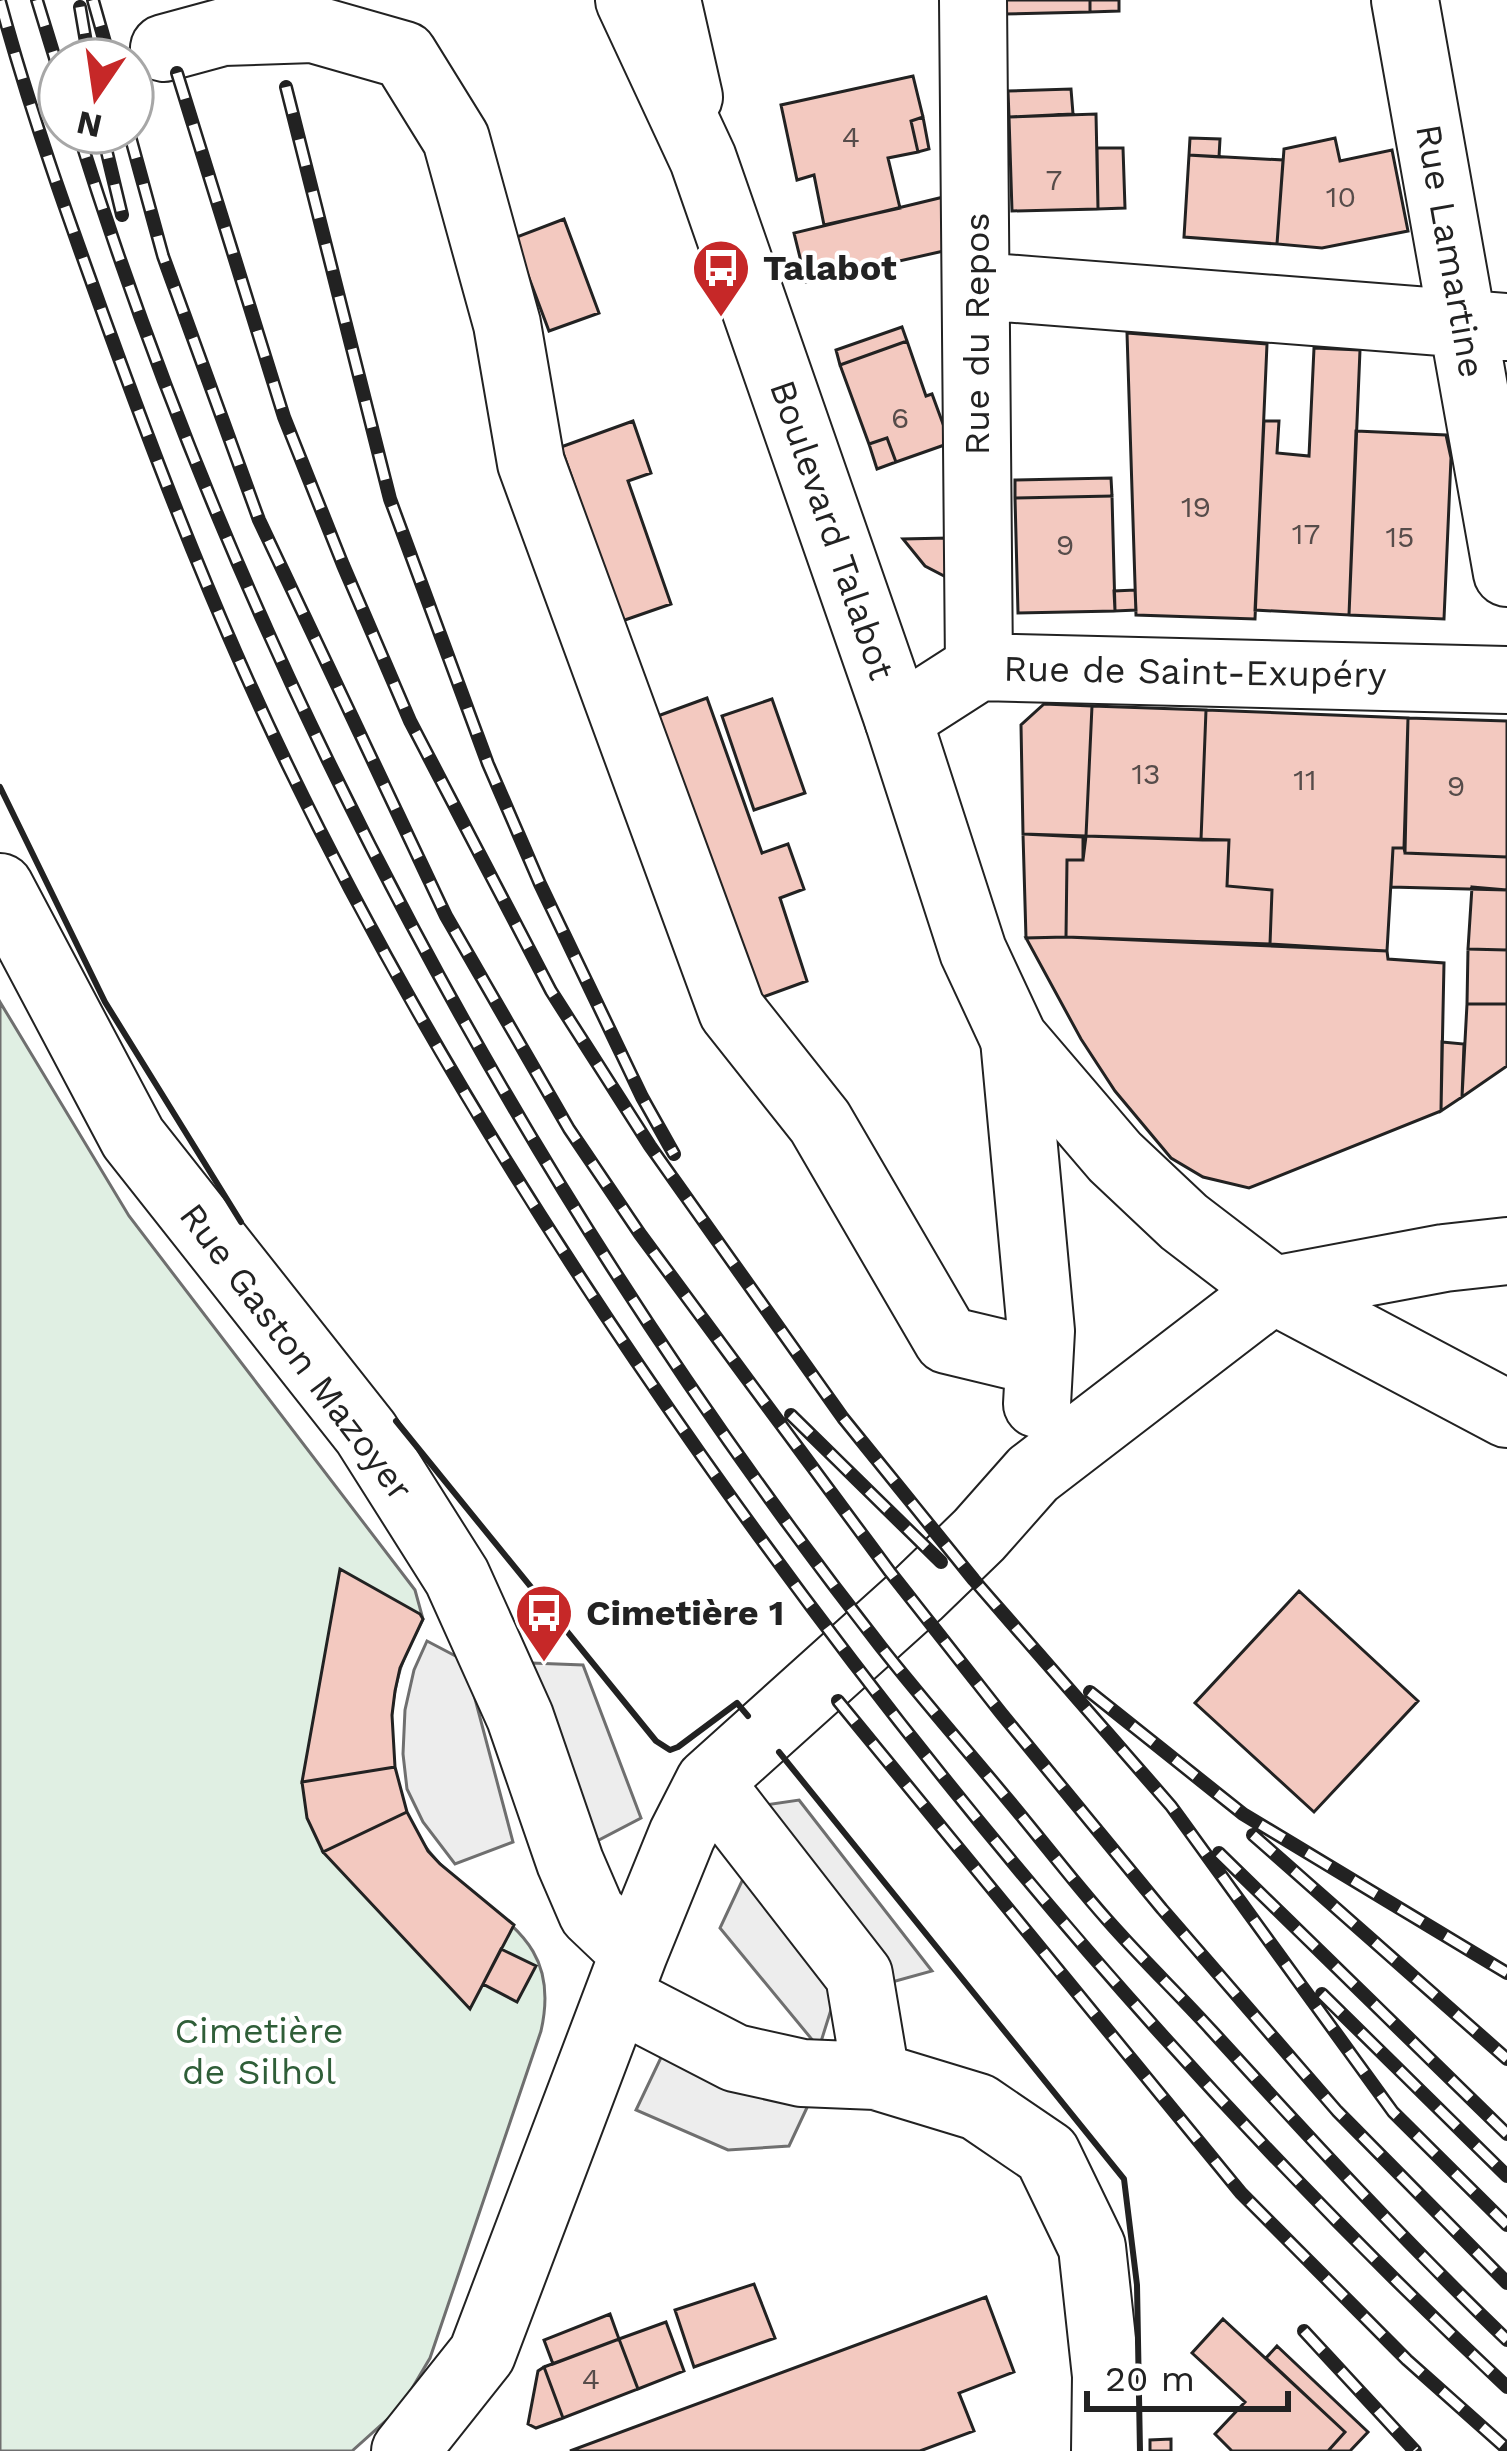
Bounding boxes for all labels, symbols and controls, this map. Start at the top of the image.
north arrow [36,36,156,156]
text: N [73,103,106,146]
house number: 4 [842,119,860,154]
street label: Rue Lamartine [1407,121,1493,381]
house number: 7 [1046,162,1062,197]
house number: 10 [1326,179,1356,214]
street label: Rue du Repos [956,212,998,456]
bus stop icon: Talabot [690,237,752,319]
place label: Talabot [763,247,897,289]
street label: Boulevard Talabot [761,375,903,685]
house number: 6 [891,400,909,435]
house number: 19 [1181,489,1211,524]
house number: 17 [1292,516,1320,551]
house number: 15 [1385,519,1415,554]
house number: 9 [1056,527,1074,562]
street label: Rue de Saint-Exupéry [1003,648,1387,696]
house number: 13 [1131,756,1161,791]
house number: 11 [1293,762,1317,797]
house number: 9 [1447,768,1465,803]
street label: Rue Gaston Mazoyer [171,1195,421,1509]
bus stop icon: Cimetière 1 [513,1582,575,1664]
place label: Cimetière 1 [586,1592,784,1634]
park label: Cimetière de Silhol [174,2010,344,2093]
scale bar [1087,2337,1288,2411]
text: 20 m [1105,2358,1195,2400]
house number: 4 [582,2361,600,2396]

